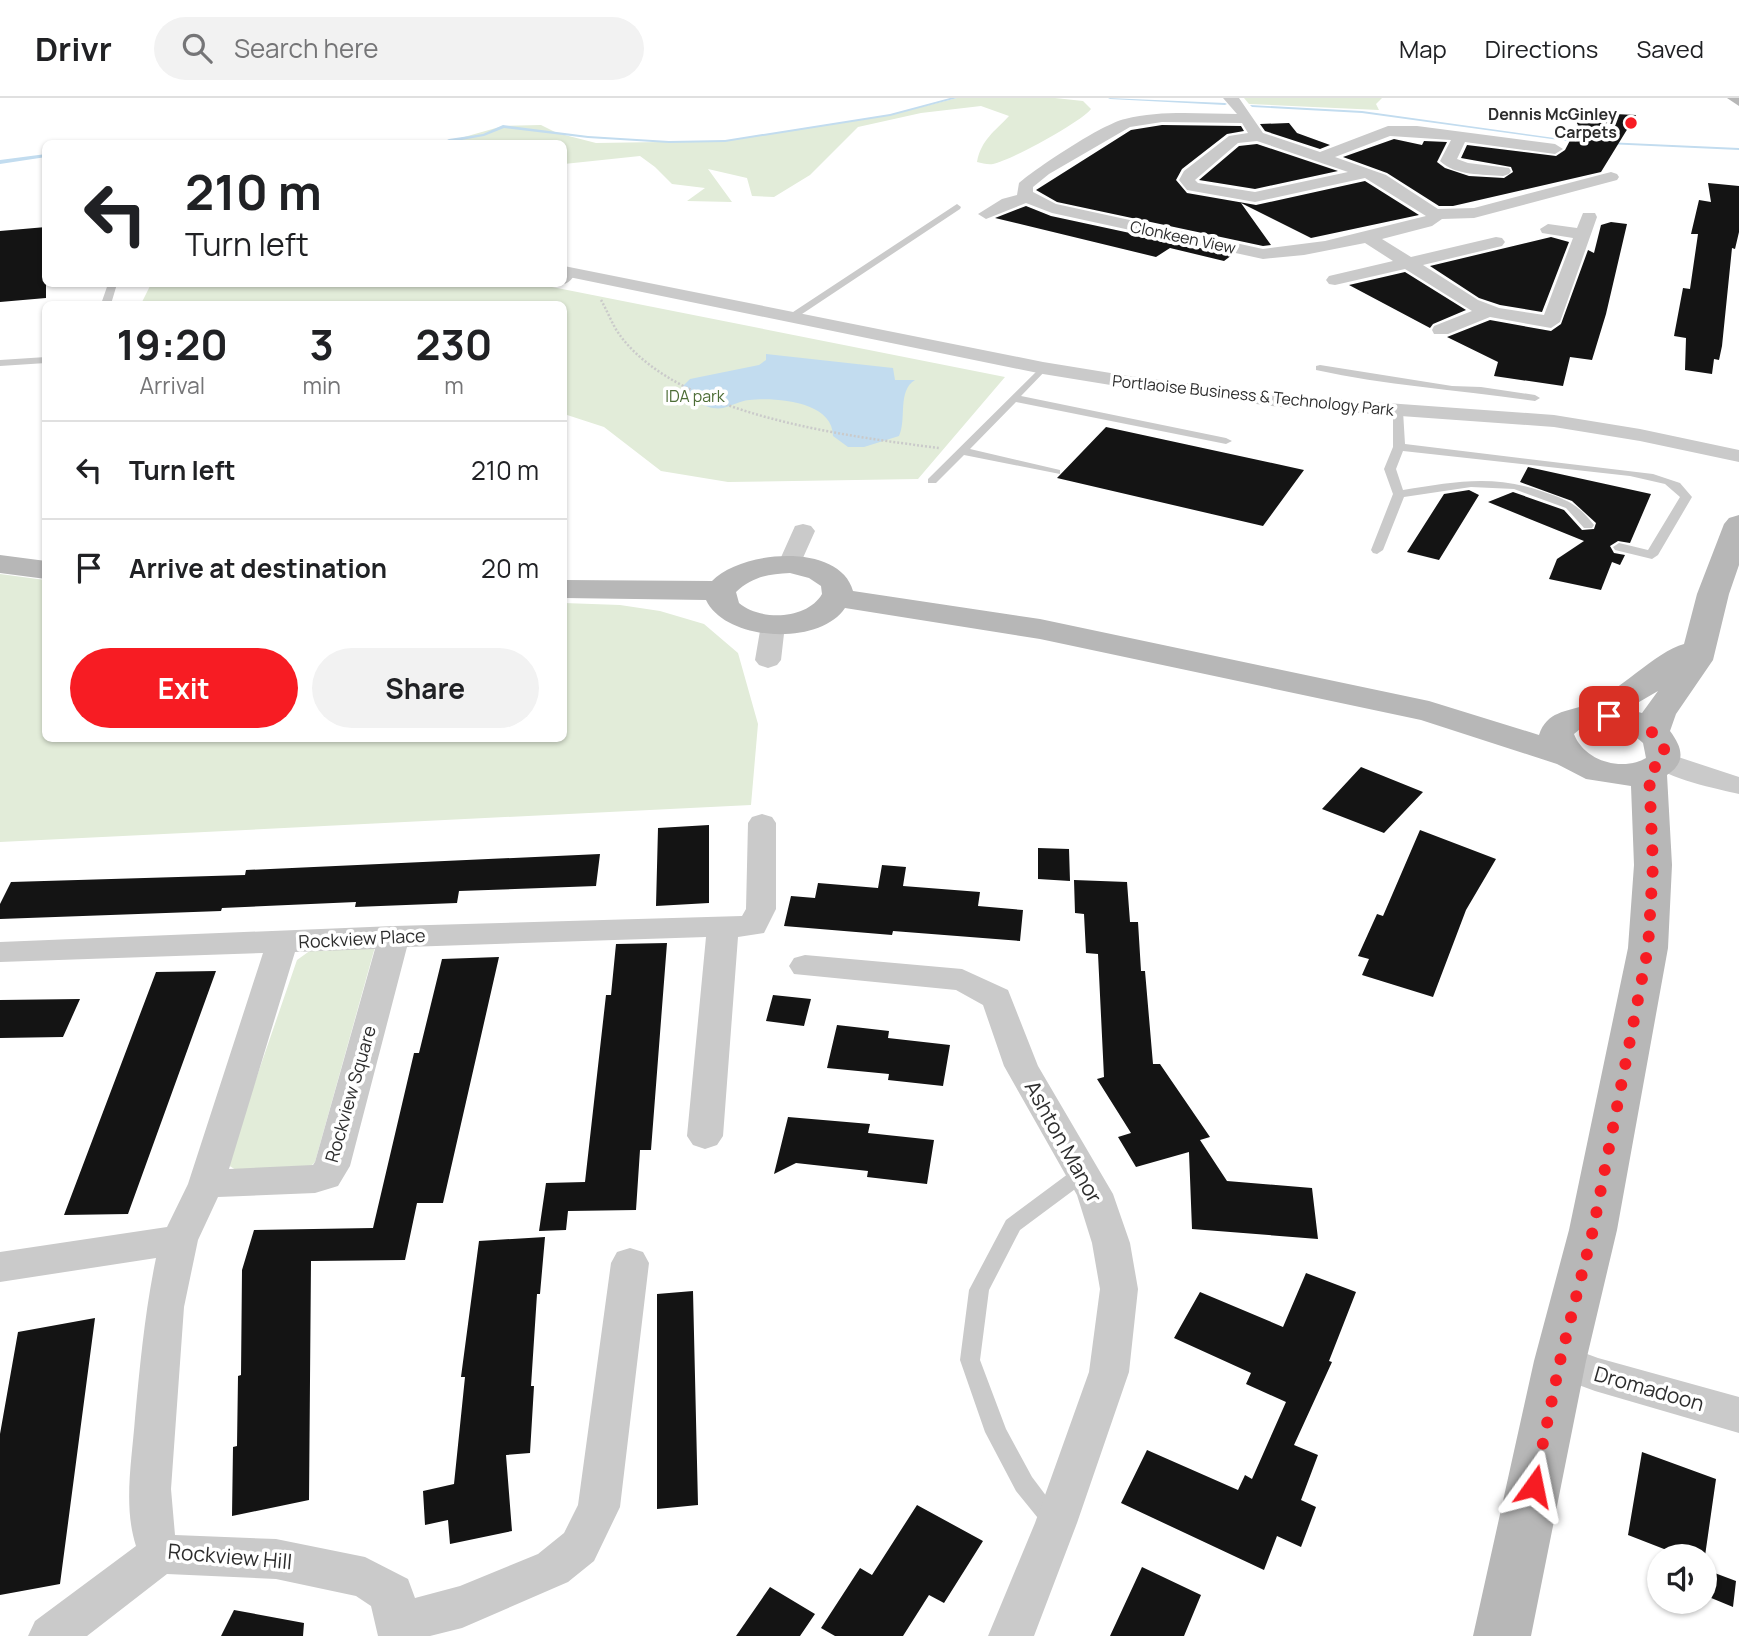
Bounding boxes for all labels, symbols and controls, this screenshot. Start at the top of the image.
search box [154,17,644,80]
text: Drivr [35,26,112,71]
icon: search [178,29,216,67]
text: Search here [234,30,378,66]
text: Map [1399,32,1447,65]
text: Directions [1485,32,1598,65]
text: Saved [1636,32,1704,65]
place label: Dennis McGinley Carpets [1488,103,1617,143]
marker: Dennis McGinley Carpets [1623,115,1639,131]
text: 210 m [185,158,322,225]
icon: left [70,168,161,259]
street label: Clonkeen View [1128,215,1238,259]
text: Turn left [185,222,309,266]
text: 19:20 [116,315,228,373]
text: 3 [309,315,334,373]
text: 230 [415,315,493,373]
text: Arrival [139,369,205,401]
text: min [302,369,341,401]
text: m [444,369,464,401]
street label: Portlaoise Business & Technology Park [1111,369,1396,421]
park label: IDA park [665,385,726,407]
icon: left [70,451,108,489]
text: Turn left [129,452,236,488]
text: 210 m [471,452,539,488]
icon: arrive [70,549,108,587]
text: Arrive at destination [129,550,387,586]
text: 20 m [481,550,539,586]
button: Exit [70,648,298,728]
button: Share [312,648,539,728]
pin [1579,686,1639,746]
icon: arrive [1590,697,1628,735]
street label: Rockview Place [298,923,426,953]
street label: Rockview Square [319,1023,381,1165]
street label: Ashton Manor [1019,1075,1109,1208]
street label: Dromadoon [1591,1359,1708,1417]
position arrow [1497,1449,1571,1523]
street label: Rockview Hill [167,1537,293,1575]
map controls [1647,1544,1717,1614]
button: sound [1647,1544,1717,1614]

